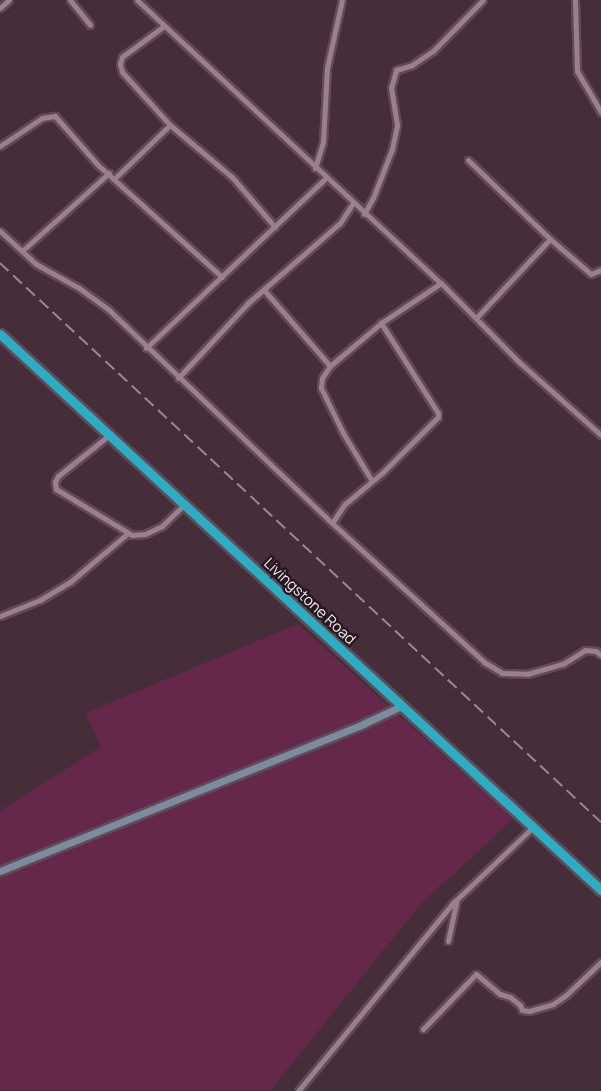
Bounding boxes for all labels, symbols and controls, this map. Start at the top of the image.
street label: Livingstone Road [260,554,360,648]

